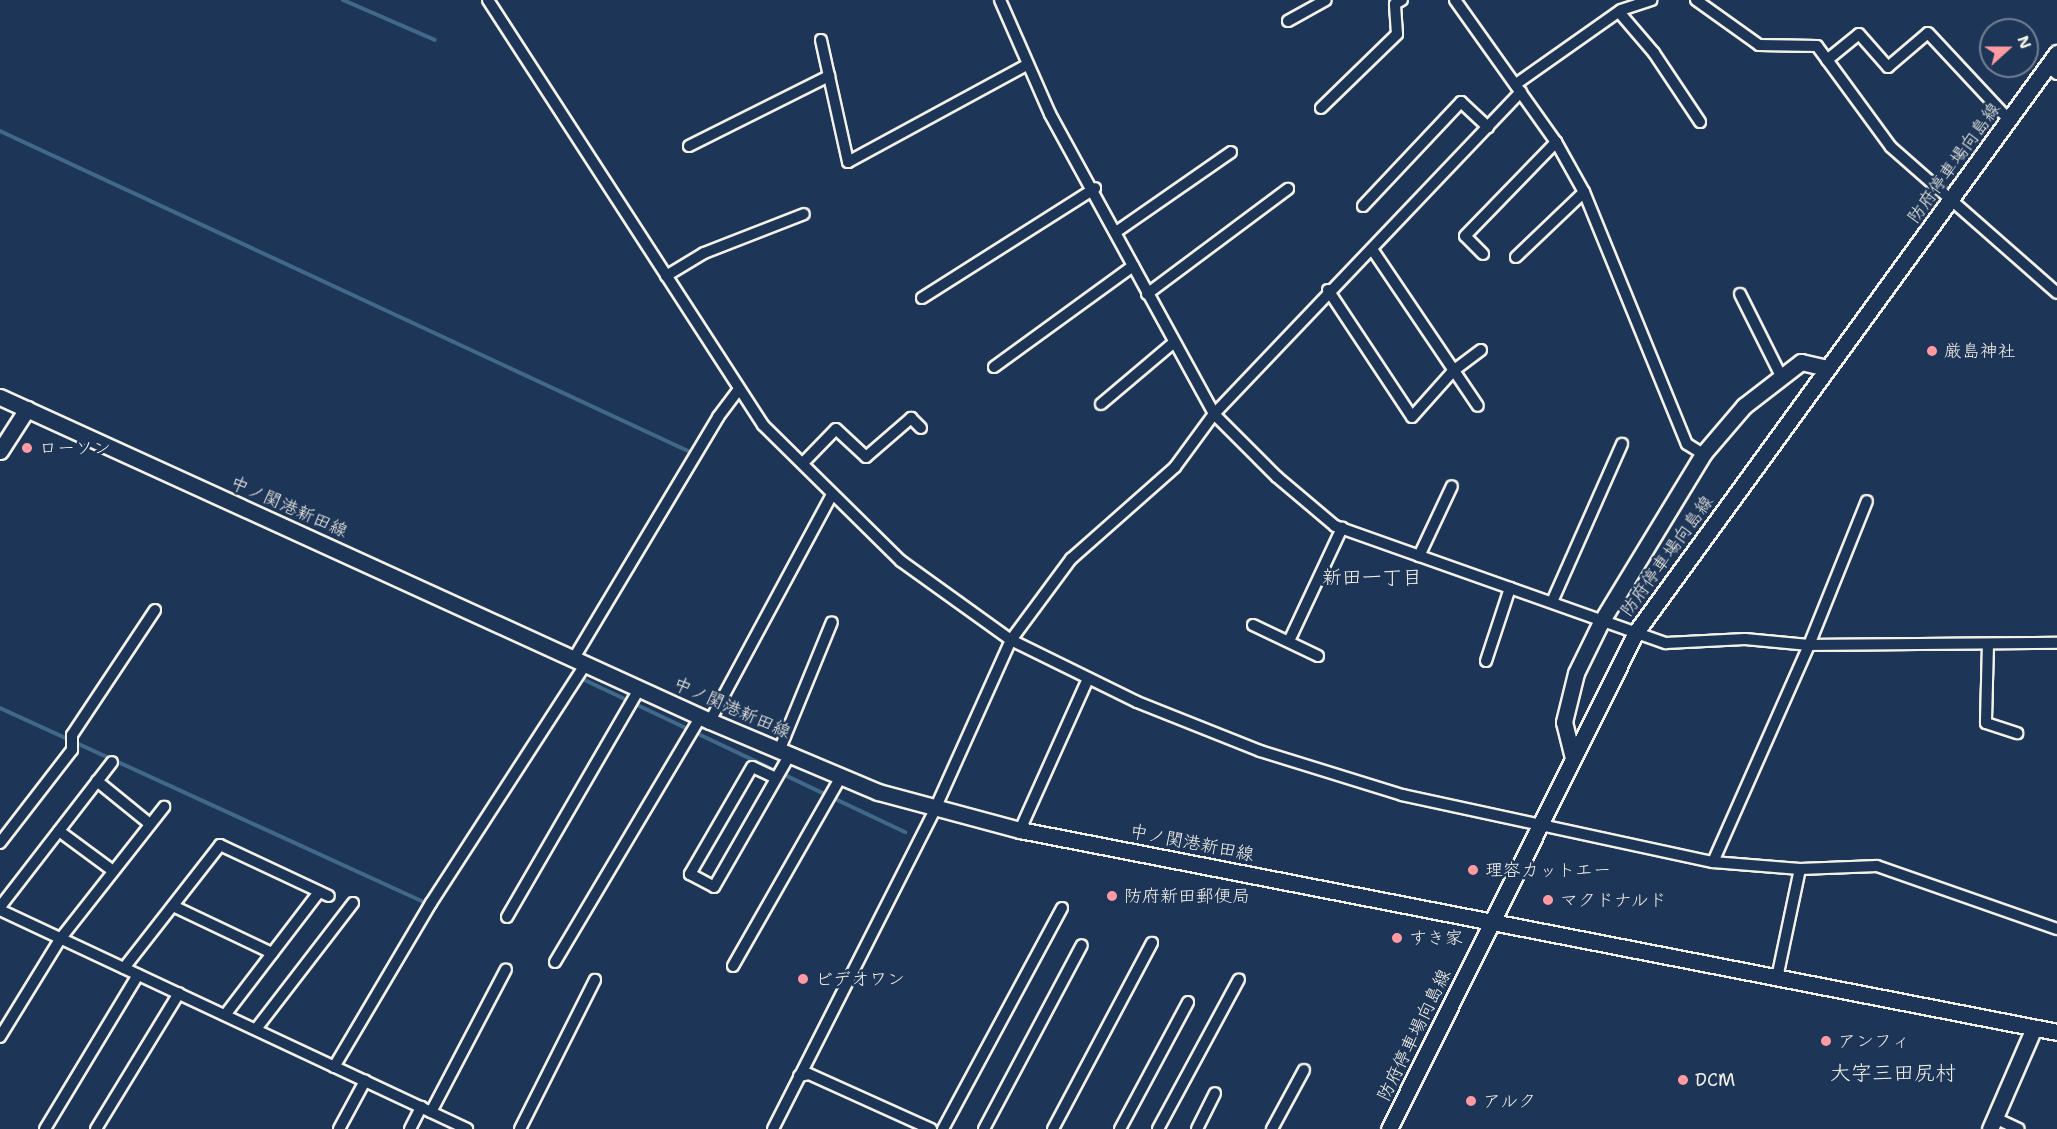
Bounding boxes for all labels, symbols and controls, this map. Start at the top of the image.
north arrow [1979,18,2039,78]
text: N [2012,32,2036,52]
street label: 防府停車場向島線 [1903,98,2005,228]
place label: 厳島神社 [1944,340,2016,362]
marker: 厳島神社 [1925,344,1939,358]
place label: ローソン [39,437,111,459]
marker: ローソン [20,441,34,455]
street label: 中ノ関港新田線 [227,472,351,542]
street label: 防府停車場向島線 [1616,491,1718,621]
district label: 新田一丁目 [1322,565,1422,589]
street label: 中ノ関港新田線 [670,673,794,743]
street label: 中ノ関港新田線 [1128,820,1256,866]
place label: 理容カットエー [1485,859,1611,881]
marker: 理容カットエー [1466,863,1480,877]
place label: 防府新田郵便局 [1124,885,1250,907]
marker: 防府新田郵便局 [1105,889,1119,903]
place label: マクドナルド [1560,889,1668,911]
marker: マクドナルド [1541,893,1555,907]
place label: すき家 [1409,927,1463,949]
marker: すき家 [1390,931,1404,945]
street label: 防府停車場向島線 [1373,966,1455,1104]
place label: ビデオワン [815,968,905,990]
marker: ビデオワン [796,972,810,986]
place label: アンフィ [1838,1030,1910,1052]
marker: アンフィ [1819,1034,1833,1048]
district label: 大字三田尻村 [1830,1060,1956,1086]
place label: DCM [1695,1069,1735,1091]
marker: DCM [1676,1073,1690,1087]
place label: アルク [1483,1090,1537,1112]
marker: アルク [1464,1094,1478,1108]

